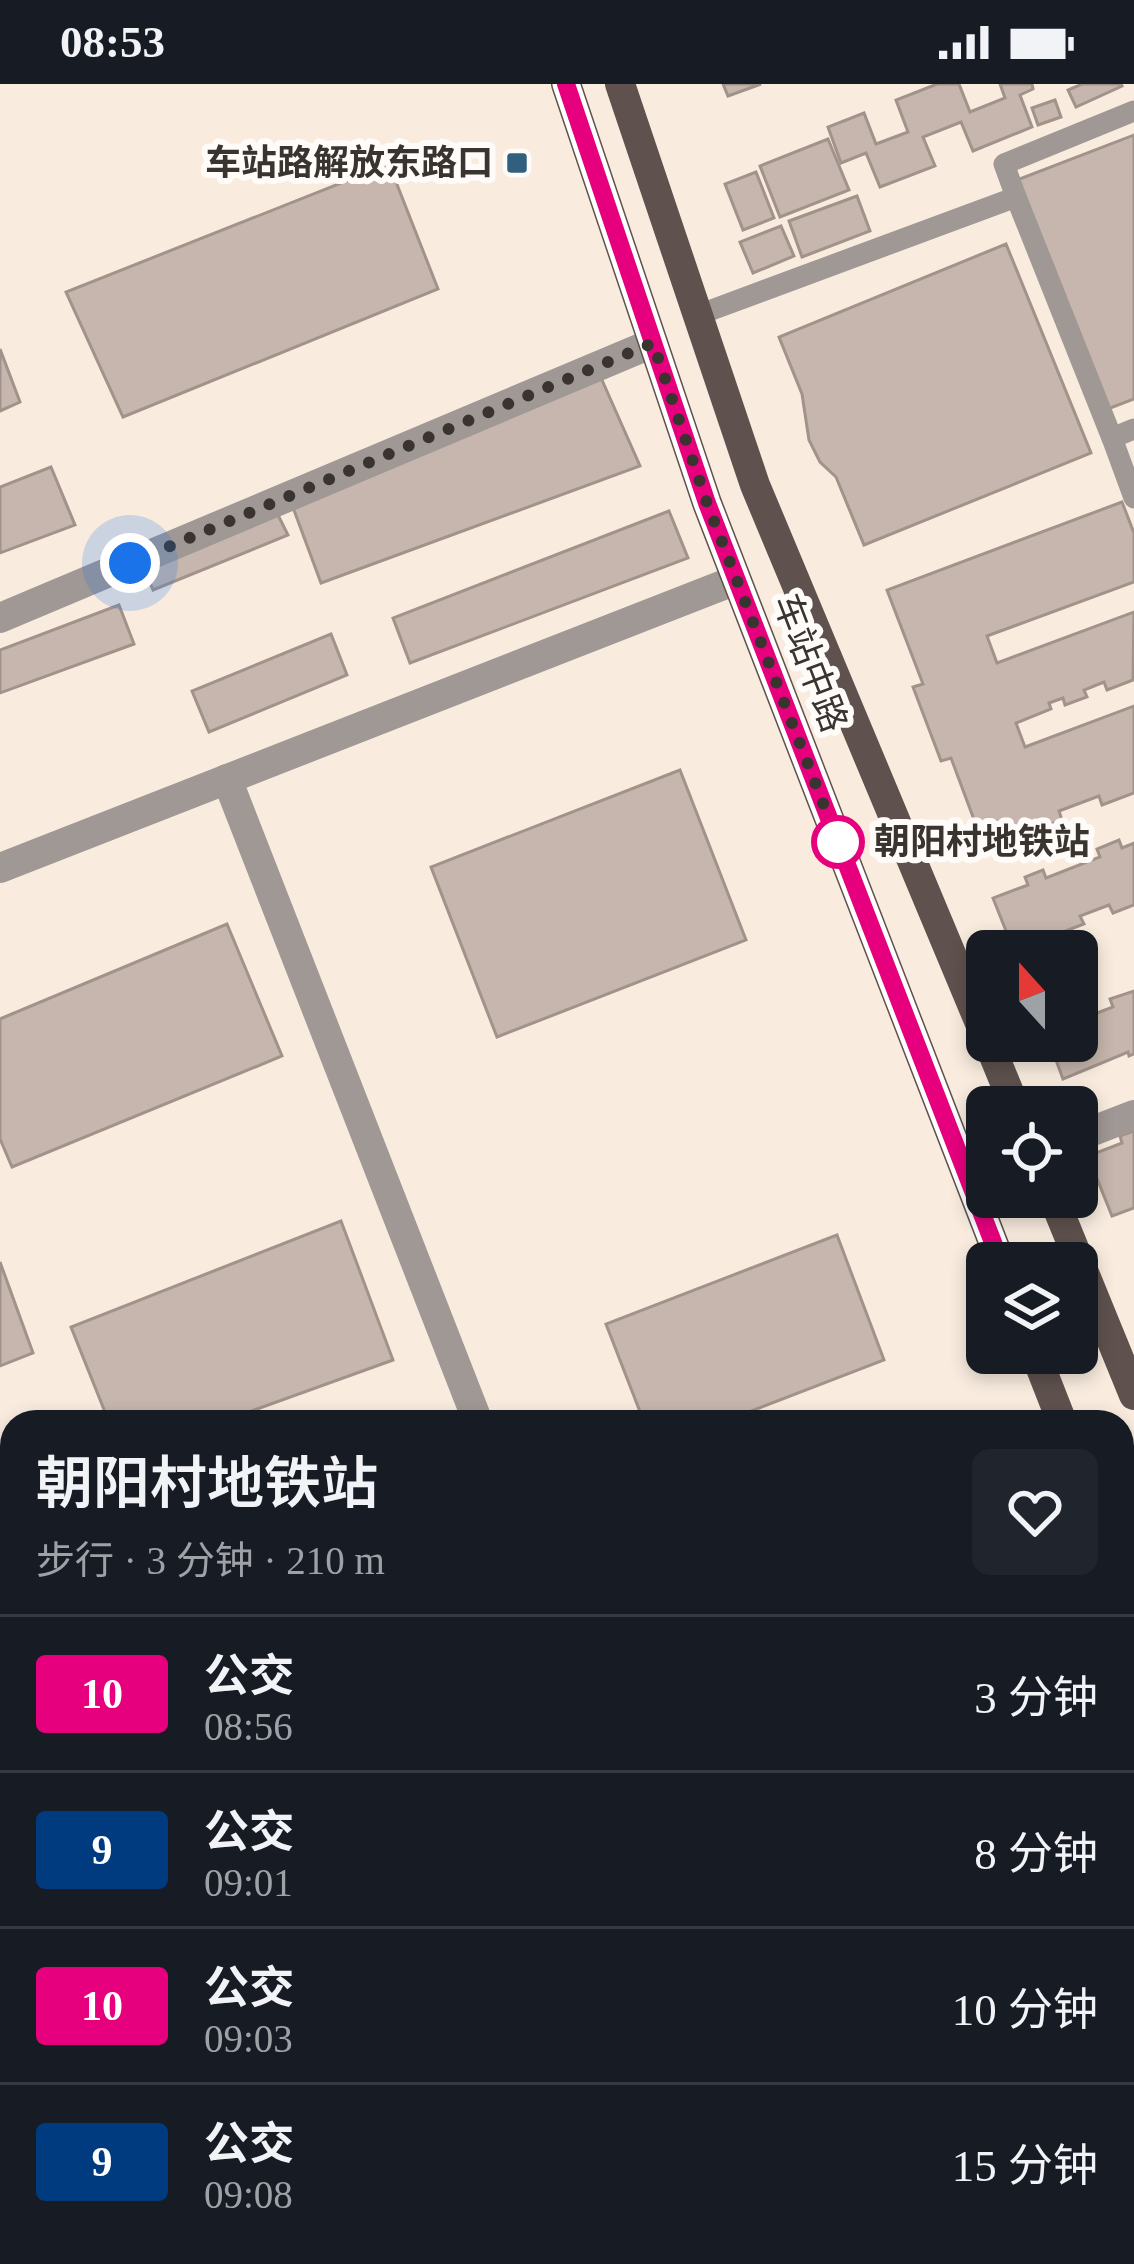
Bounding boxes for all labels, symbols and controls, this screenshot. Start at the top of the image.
text: 08:53 [60,17,165,67]
place label: 车站路解放东路口 [205,143,493,183]
marker: 车站路解放东路口 [504,150,530,176]
your location [100,533,160,593]
street label: 车站中路 [766,589,854,737]
marker: 朝阳村地铁站 [813,817,863,867]
place label: 朝阳村地铁站 [874,822,1090,862]
north arrow [966,930,1098,1062]
map controls [966,930,1098,1374]
button: locate [966,1086,1098,1218]
button: layers [966,1242,1098,1374]
button: heart [972,1449,1098,1575]
text: 朝阳村地铁站 [36,1452,378,1515]
text: 步行 · 3 分钟 · 210 m [36,1539,385,1582]
text: 公交 [204,1651,294,1701]
text: 10 [81,1671,123,1717]
text: 3 分钟 [974,1673,1098,1723]
text: 08:56 [204,1705,293,1748]
text: 公交 [204,1807,294,1857]
text: 9 [92,1827,113,1873]
text: 8 分钟 [974,1829,1098,1879]
text: 09:01 [204,1861,293,1904]
text: 公交 [204,1963,294,2013]
text: 10 [81,1983,123,2029]
text: 10 分钟 [952,1985,1098,2035]
text: 09:03 [204,2017,293,2060]
text: 公交 [204,2119,294,2169]
text: 9 [92,2139,113,2185]
text: 15 分钟 [952,2141,1098,2191]
text: 09:08 [204,2173,293,2216]

